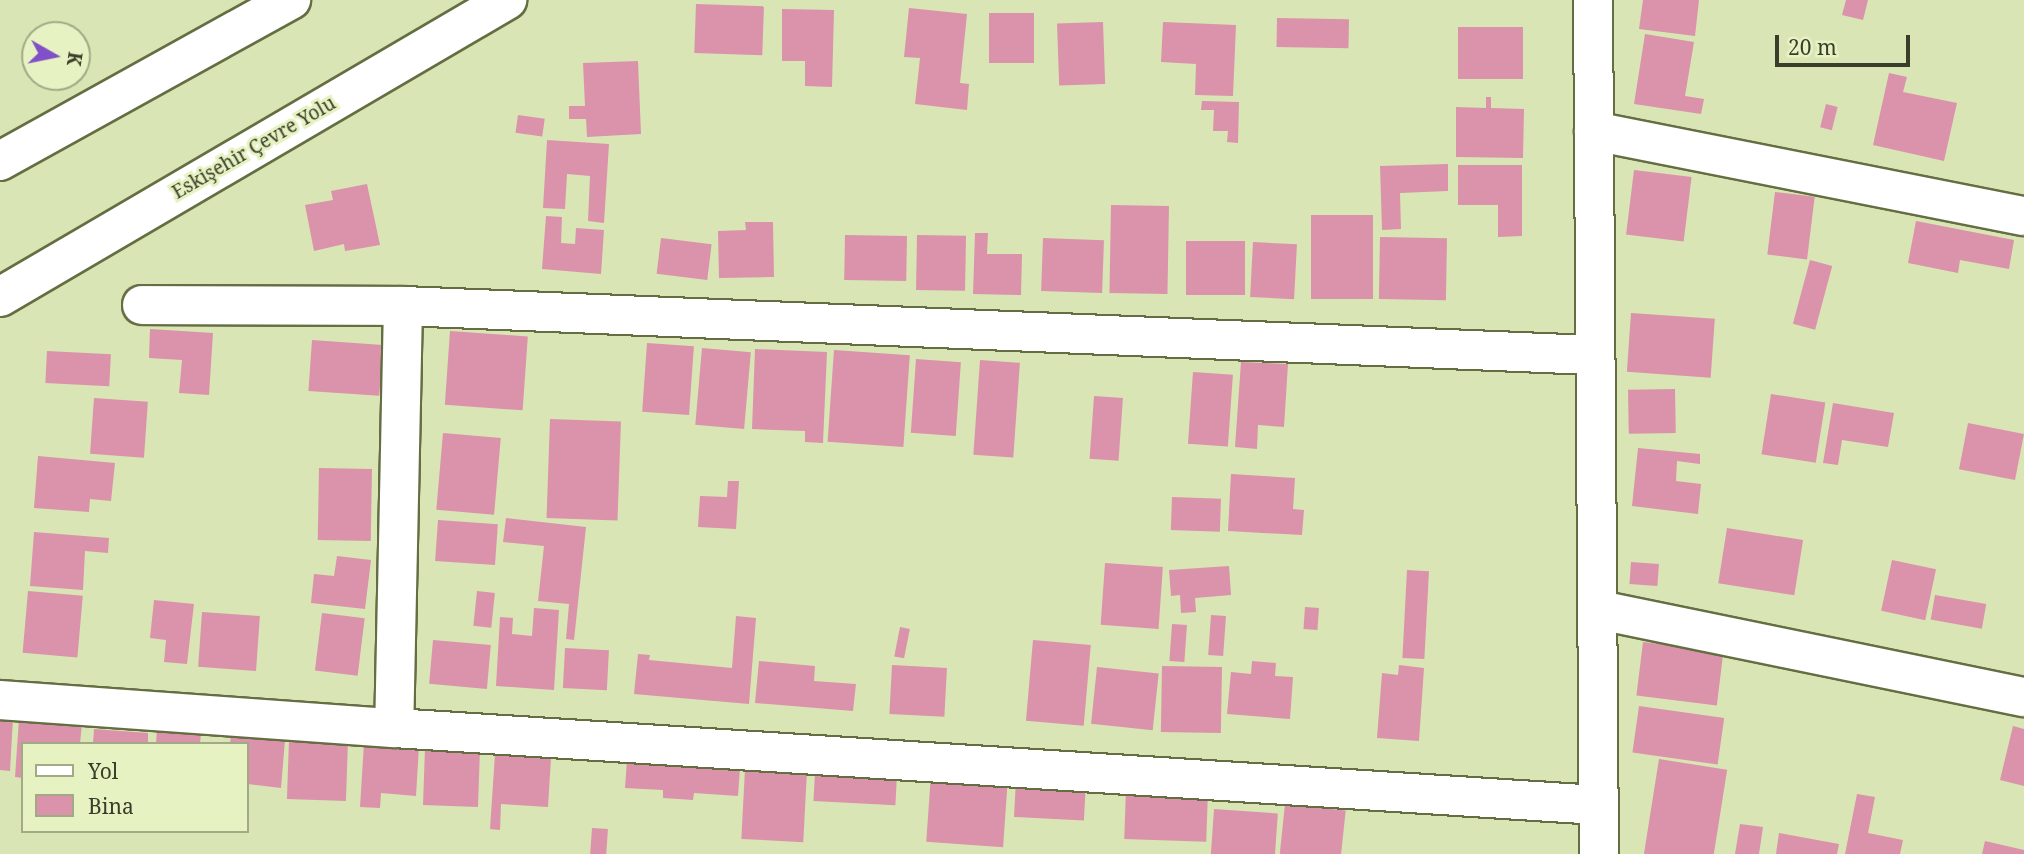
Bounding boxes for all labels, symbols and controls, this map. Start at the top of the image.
north arrow [21,21,91,91]
scale bar [1779,21,1914,65]
text: 20 m [1788,33,1837,61]
text: K [61,50,89,68]
street label: Eskişehir Çevre Yolu [168,92,340,204]
legend [21,742,248,833]
text: Yol [88,757,118,785]
text: Bina [88,792,134,820]

